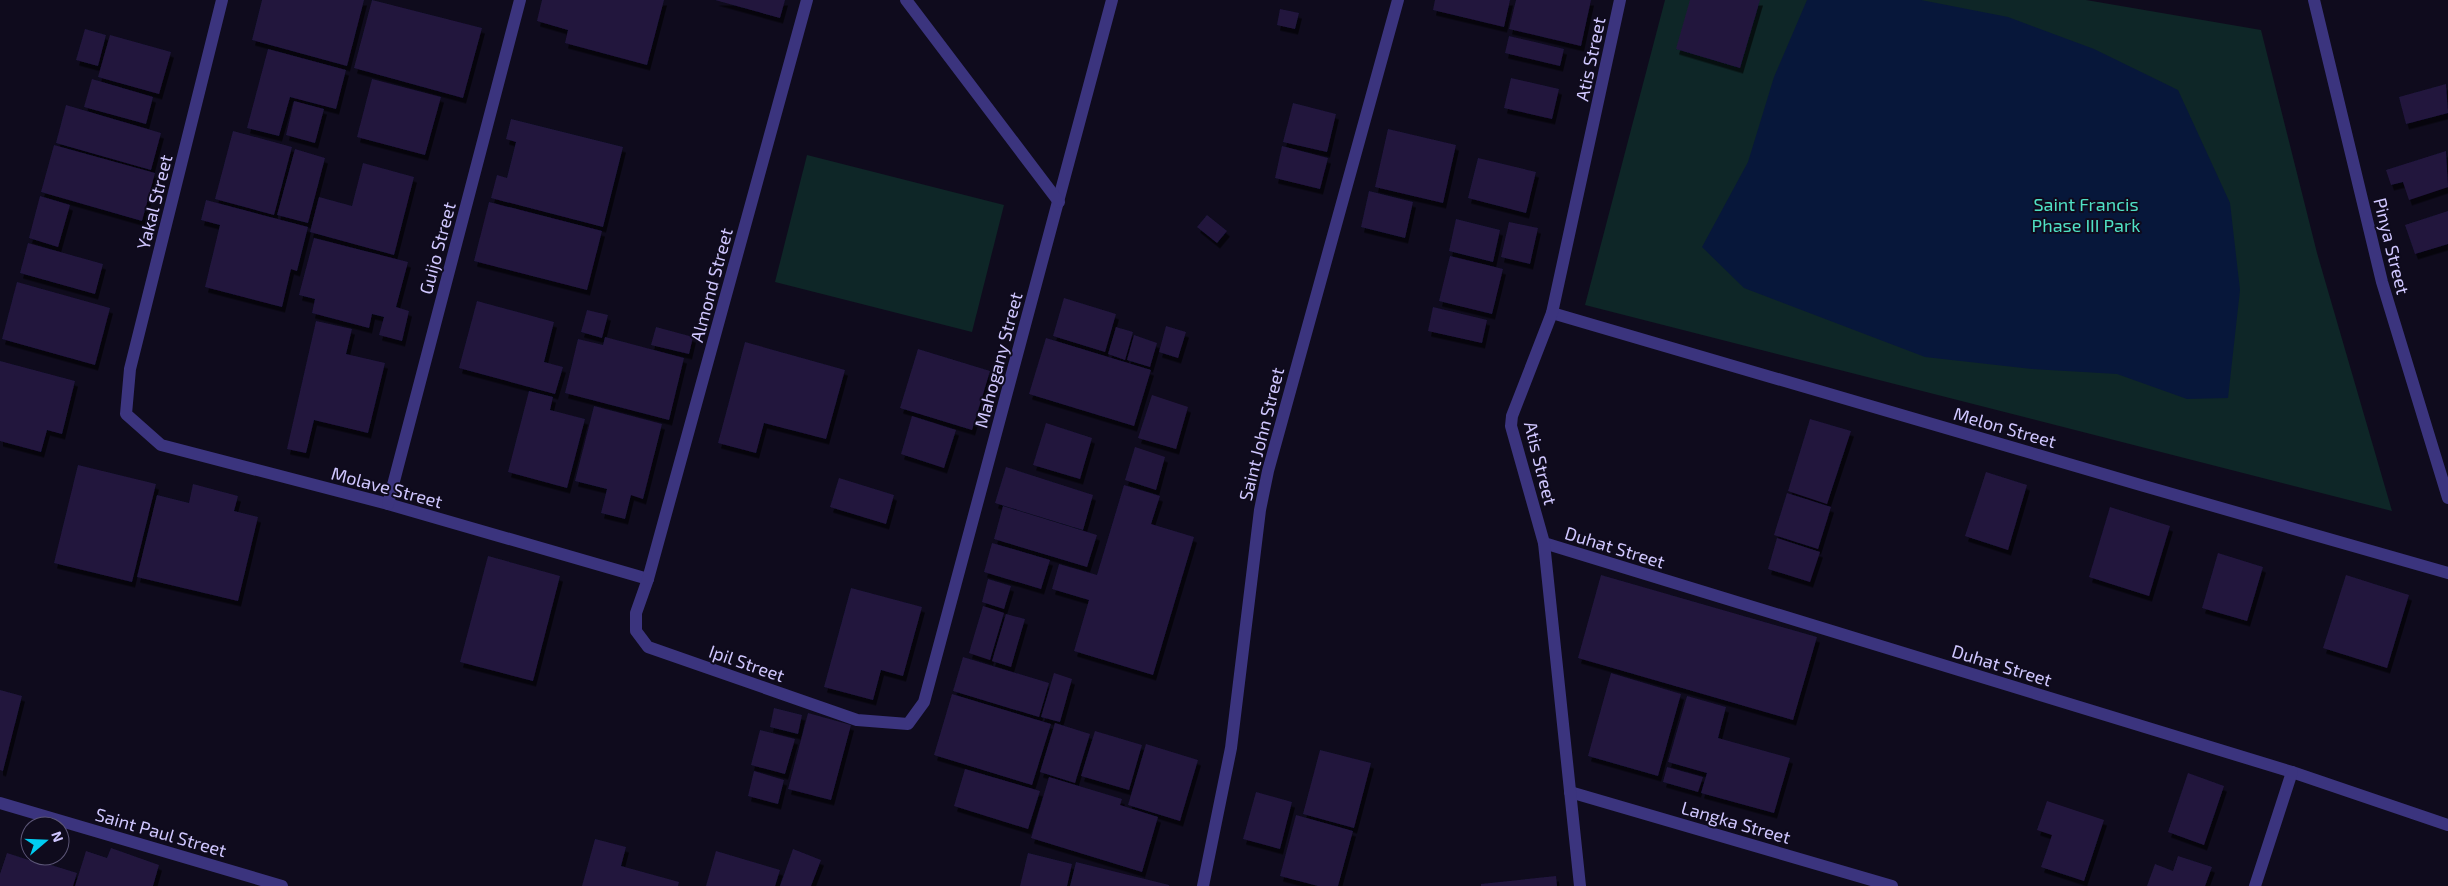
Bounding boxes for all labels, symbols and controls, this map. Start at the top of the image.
street label: Atis Street [1570,15,1610,103]
street label: Yakal Street [132,152,176,252]
park label: Saint Francis Phase III Park [2032,193,2140,236]
street label: Pinya Street [2369,195,2415,297]
street label: Guijo Street [414,199,460,297]
street label: Almond Street [685,225,737,345]
street label: Mahogany Street [969,289,1027,430]
street label: Saint John Street [1234,365,1288,503]
street label: Melon Street [1951,402,2059,452]
street label: Atis Street [1520,419,1562,507]
street label: Molave Street [329,462,445,512]
street label: Duhat Street [1562,521,1668,573]
street label: Duhat Street [1949,639,2055,691]
street label: Ipil Street [706,640,788,686]
street label: Langka Street [1679,796,1793,848]
street label: Saint Paul Street [93,803,229,861]
north arrow [20,816,70,866]
text: N [48,829,67,844]

